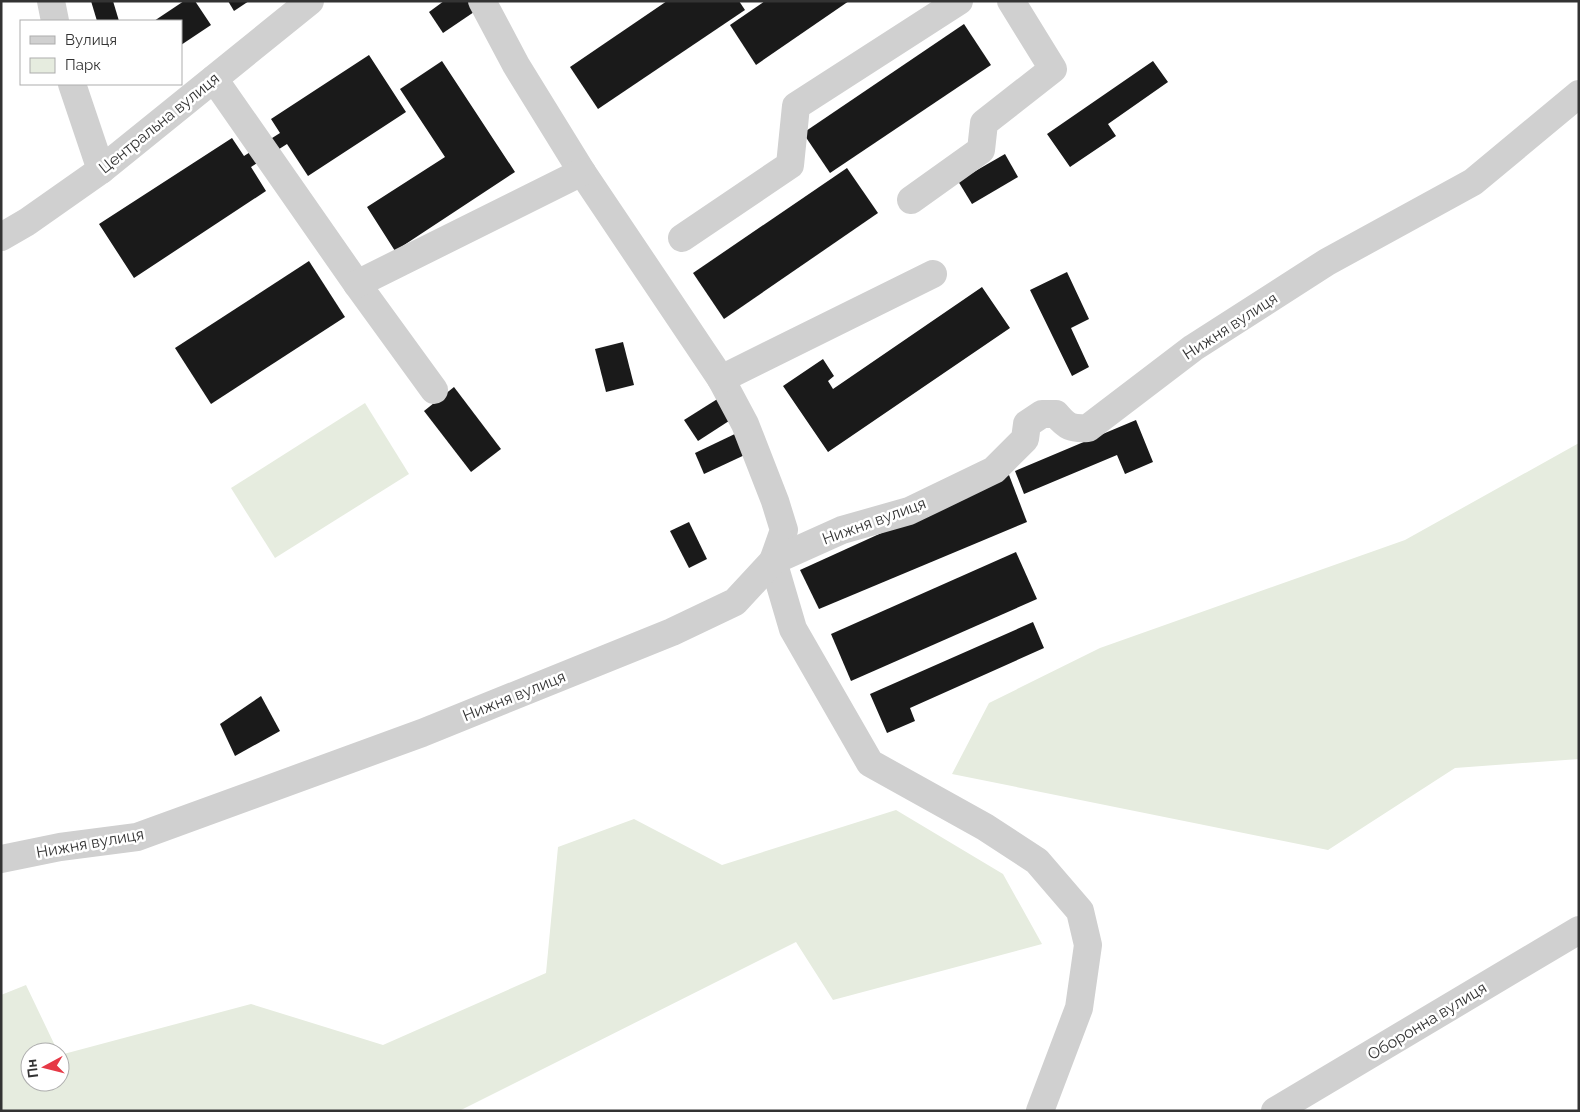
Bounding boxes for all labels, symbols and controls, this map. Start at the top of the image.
legend [20,20,182,85]
text: Вулиця [65,31,117,49]
text: Парк [65,56,101,74]
street label: Центральна вулиця [95,69,223,177]
street label: Нижня вулиця [1179,288,1281,364]
street label: Нижня вулиця [820,493,928,549]
street label: Нижня вулиця [460,667,568,725]
street label: Нижня вулиця [35,824,145,862]
street label: Оборонна вулиця [1364,978,1490,1064]
north arrow [20,1042,70,1092]
text: Пн [23,1058,41,1079]

